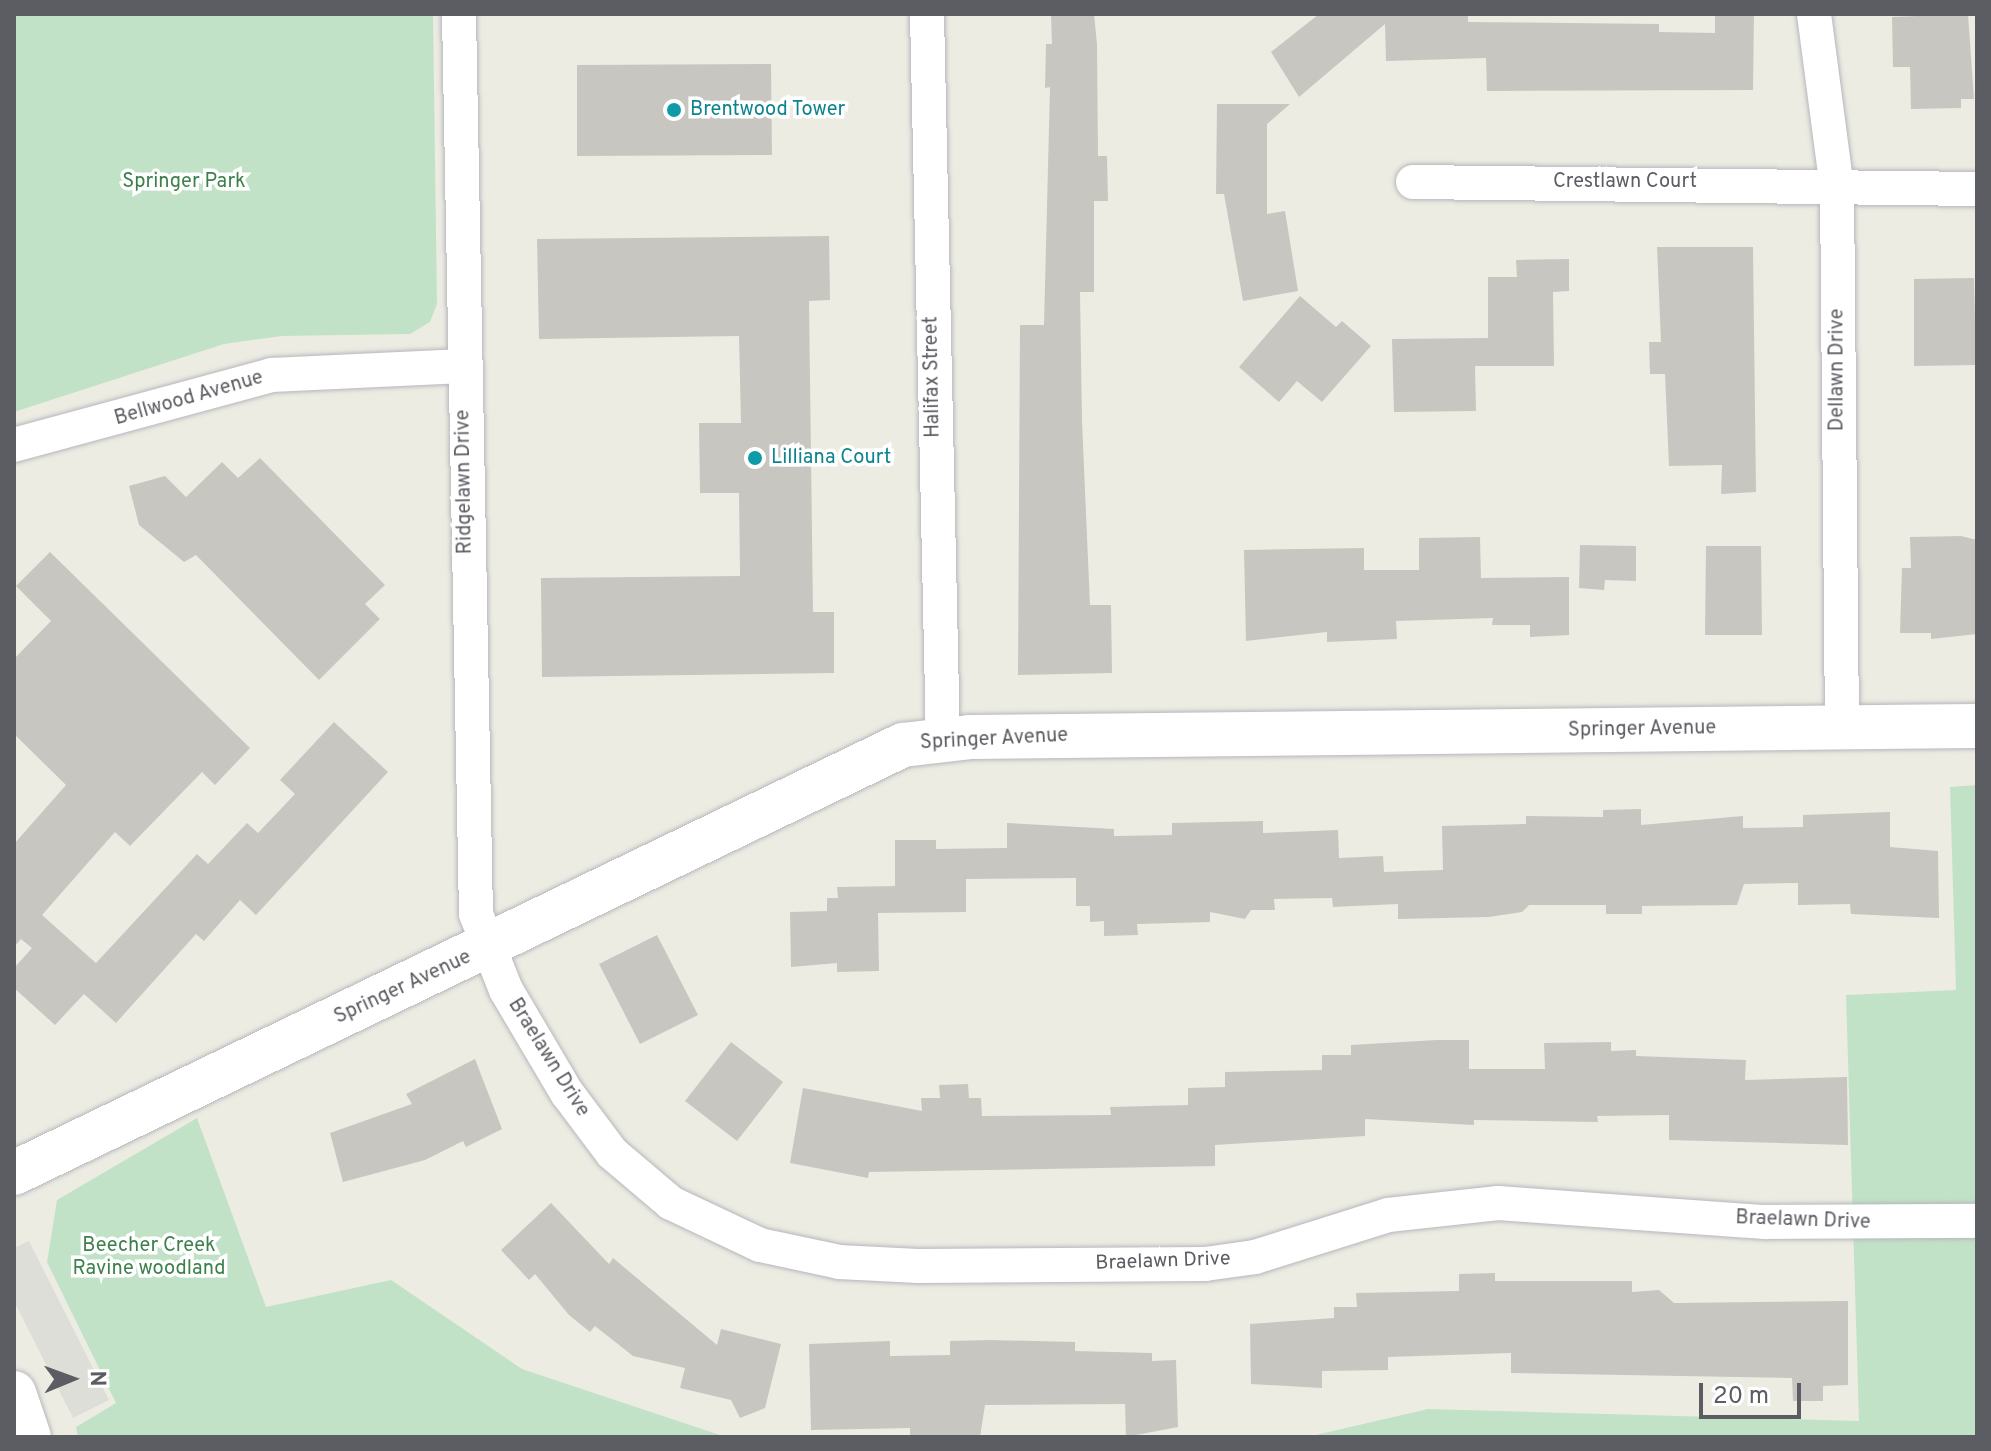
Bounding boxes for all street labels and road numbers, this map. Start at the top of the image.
street label: Crestlawn Court [1553,170,1697,194]
street label: Dellawn Drive [1826,309,1850,431]
street label: Halifax Street [920,316,946,438]
street label: Bellwood Avenue [111,366,267,432]
street label: Ridgelawn Drive [452,409,478,555]
street label: Springer Avenue [1567,717,1717,743]
street label: Springer Avenue [919,724,1069,756]
street label: Springer Avenue [330,946,476,1030]
street label: Braelawn Drive [502,994,594,1122]
street label: Braelawn Drive [1735,1207,1871,1235]
street label: Braelawn Drive [1095,1248,1231,1276]

